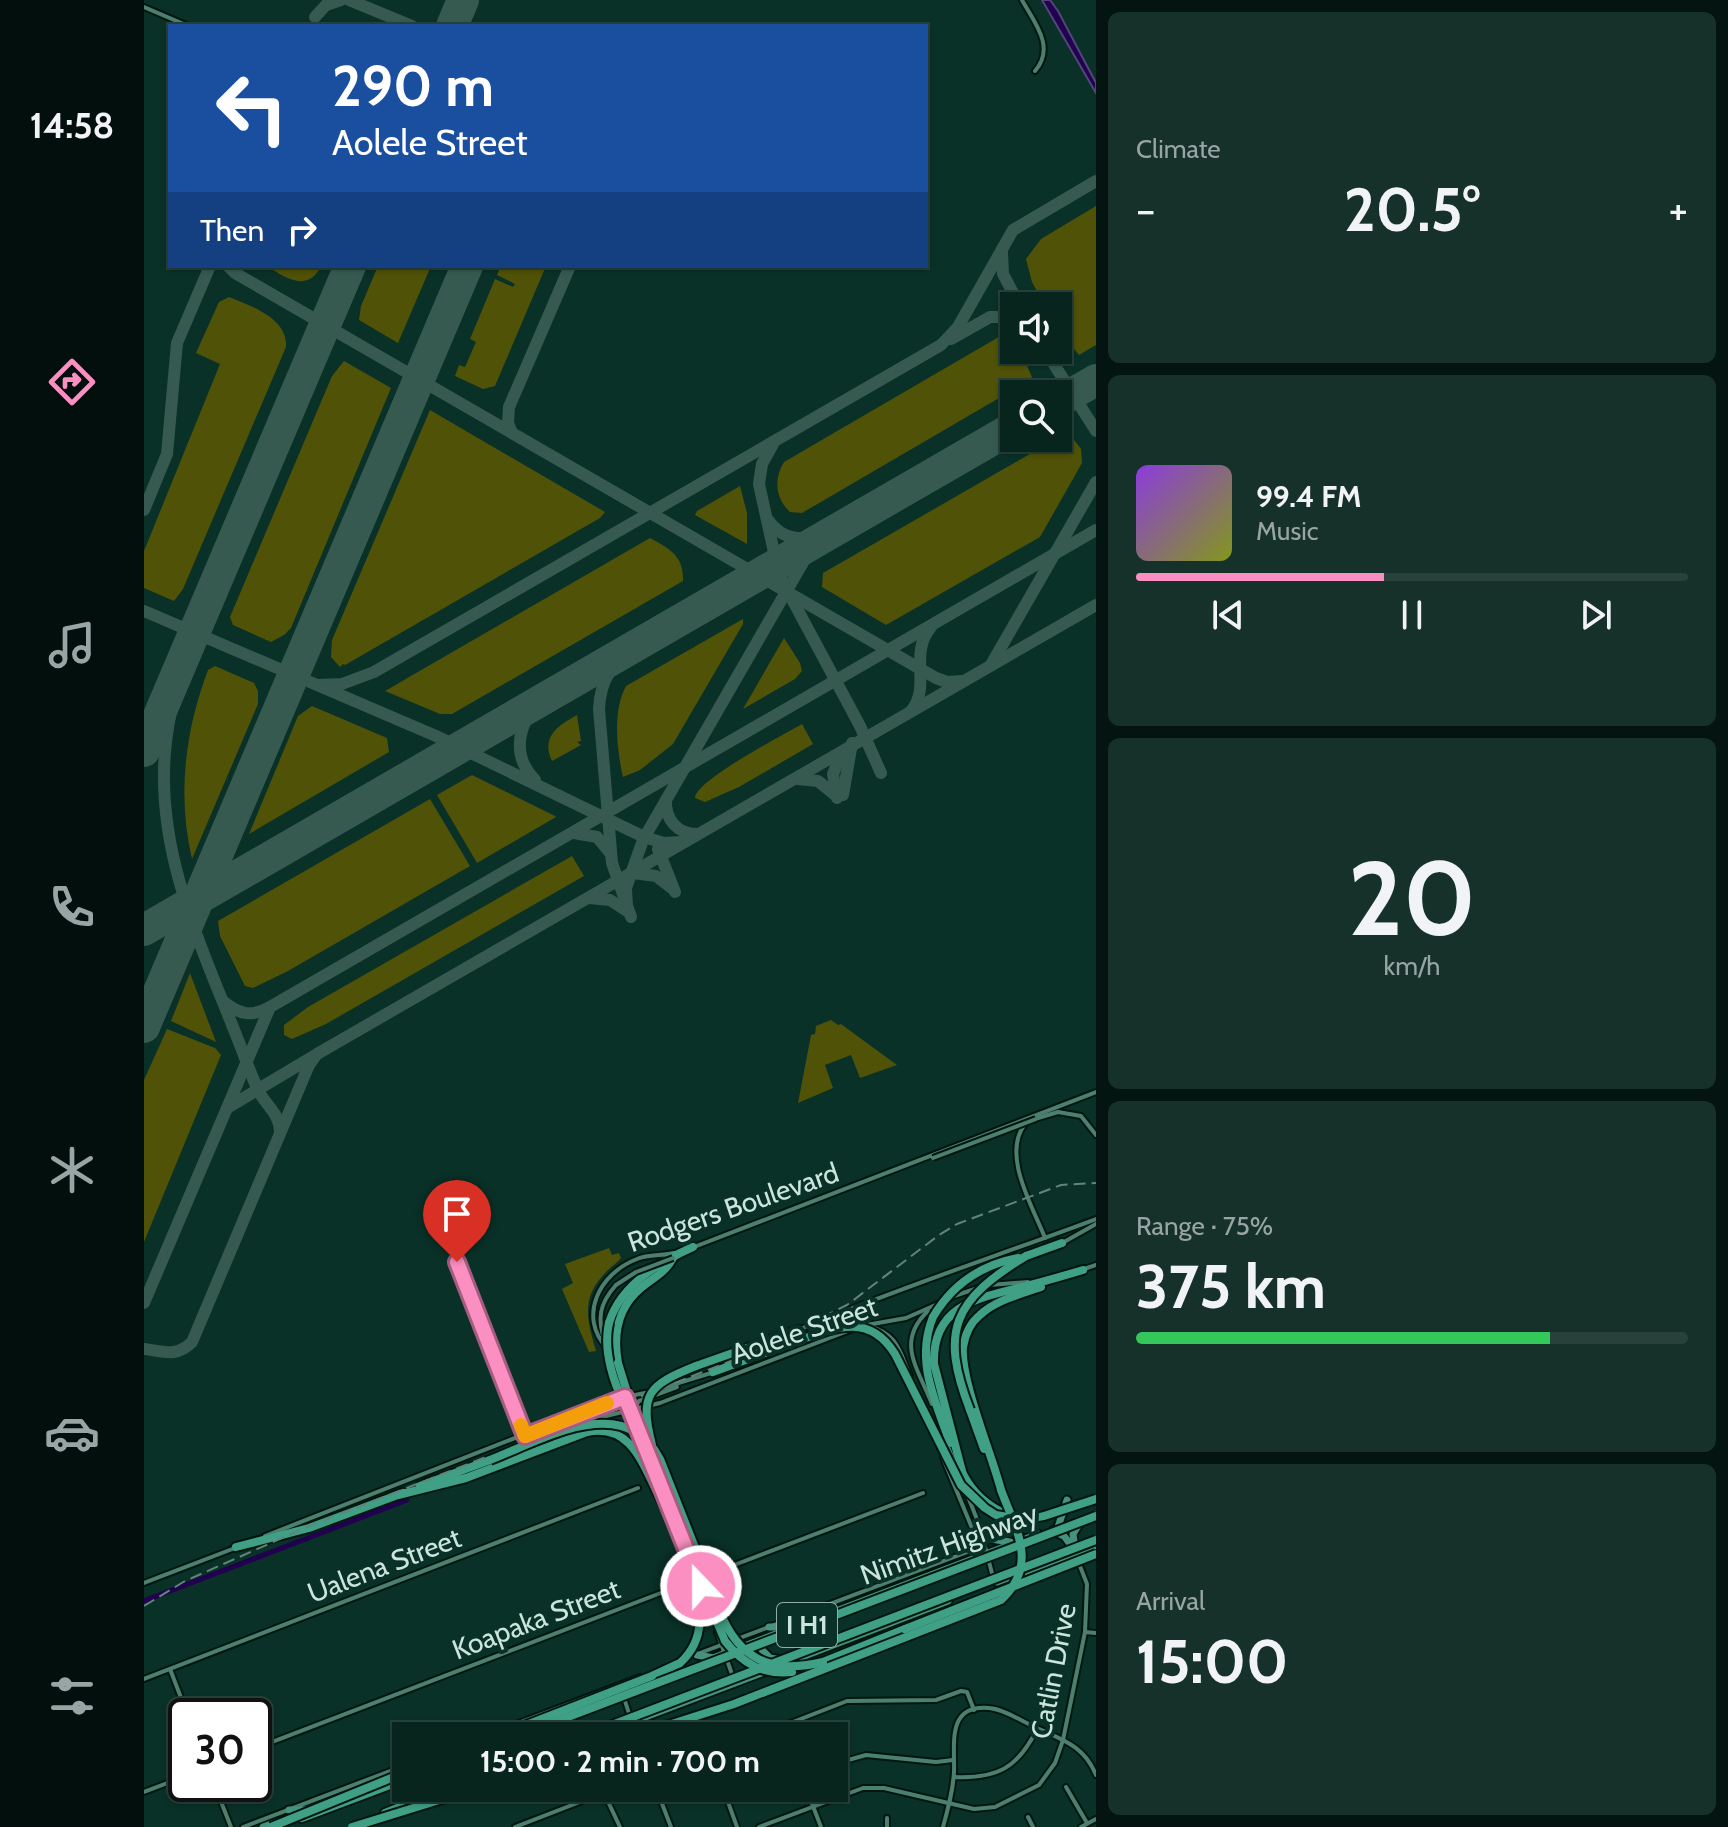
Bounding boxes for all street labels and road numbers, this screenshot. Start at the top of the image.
street label: Rodgers Boulevard [623,1155,843,1259]
street label: Aolele Street [727,1289,881,1371]
street label: Nimitz Highway [856,1496,1042,1592]
street label: Ualena Street [303,1520,465,1610]
street label: Koapaka Street [447,1571,625,1667]
street label: Catlin Drive [1023,1600,1083,1742]
road number: I H1 [777,1603,837,1647]

